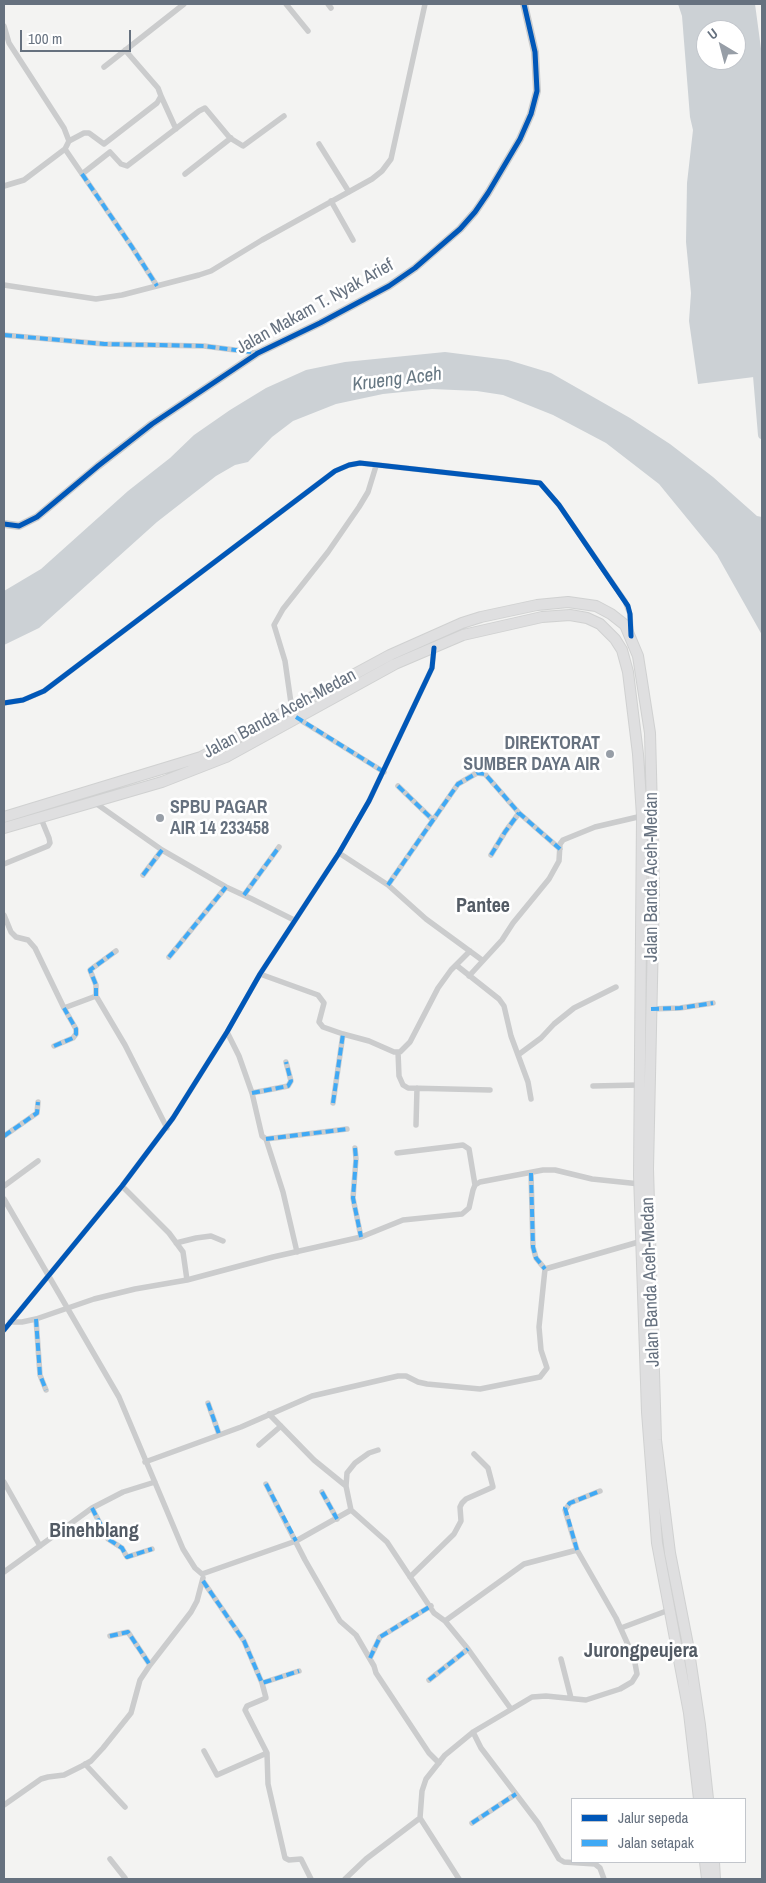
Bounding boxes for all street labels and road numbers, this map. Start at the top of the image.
street label: Jalan Makam T. Nyak Arief [233,255,397,359]
street label: Jalan Banda Aceh-Medan [200,665,360,763]
street label: Jalan Banda Aceh-Medan [641,792,663,962]
street label: Jalan Banda Aceh-Medan [637,1197,665,1367]

